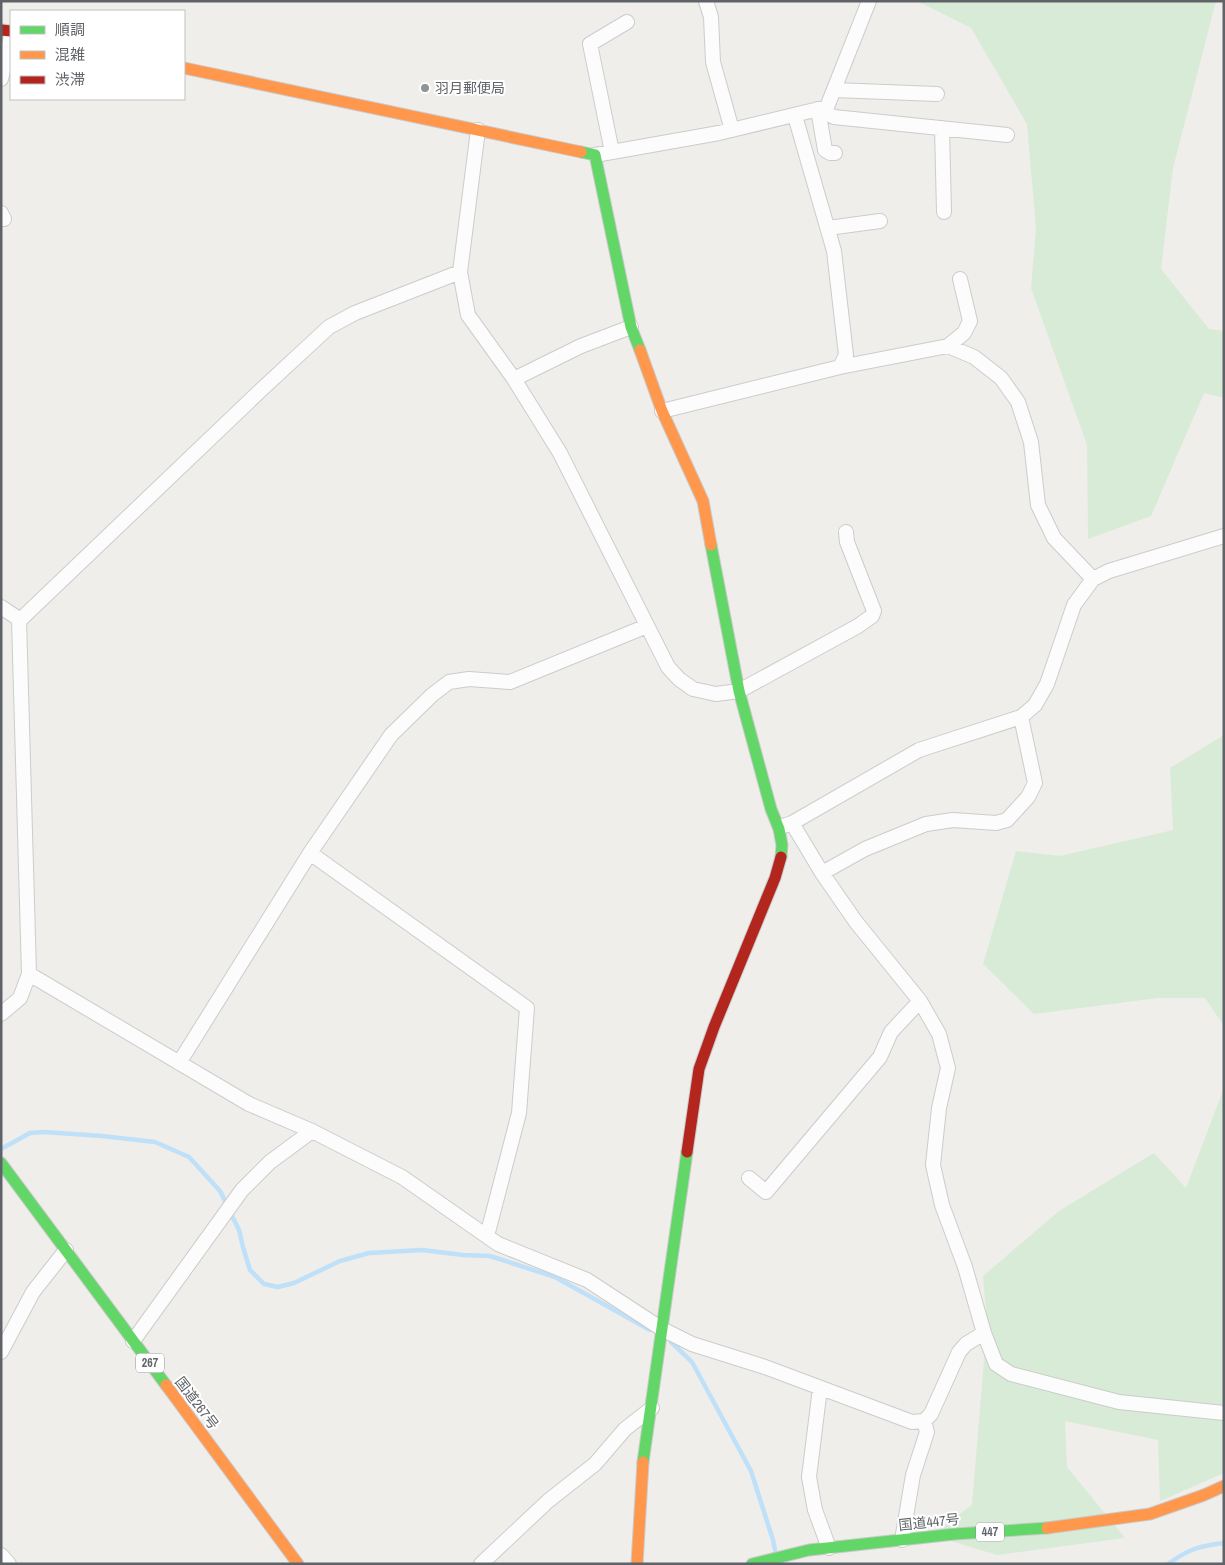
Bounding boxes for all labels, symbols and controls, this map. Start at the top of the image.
legend [10,10,185,100]
text: 順調 [55,19,85,40]
text: 混雑 [55,44,85,65]
text: 渋滞 [55,69,85,90]
place label: 羽月郵便局 [435,79,505,97]
marker: 羽月郵便局 [419,82,431,94]
road number: 267 [136,1354,164,1372]
street label: 国道267号 [171,1373,223,1433]
street label: 国道447号 [898,1510,960,1534]
road number: 447 [976,1522,1004,1541]

